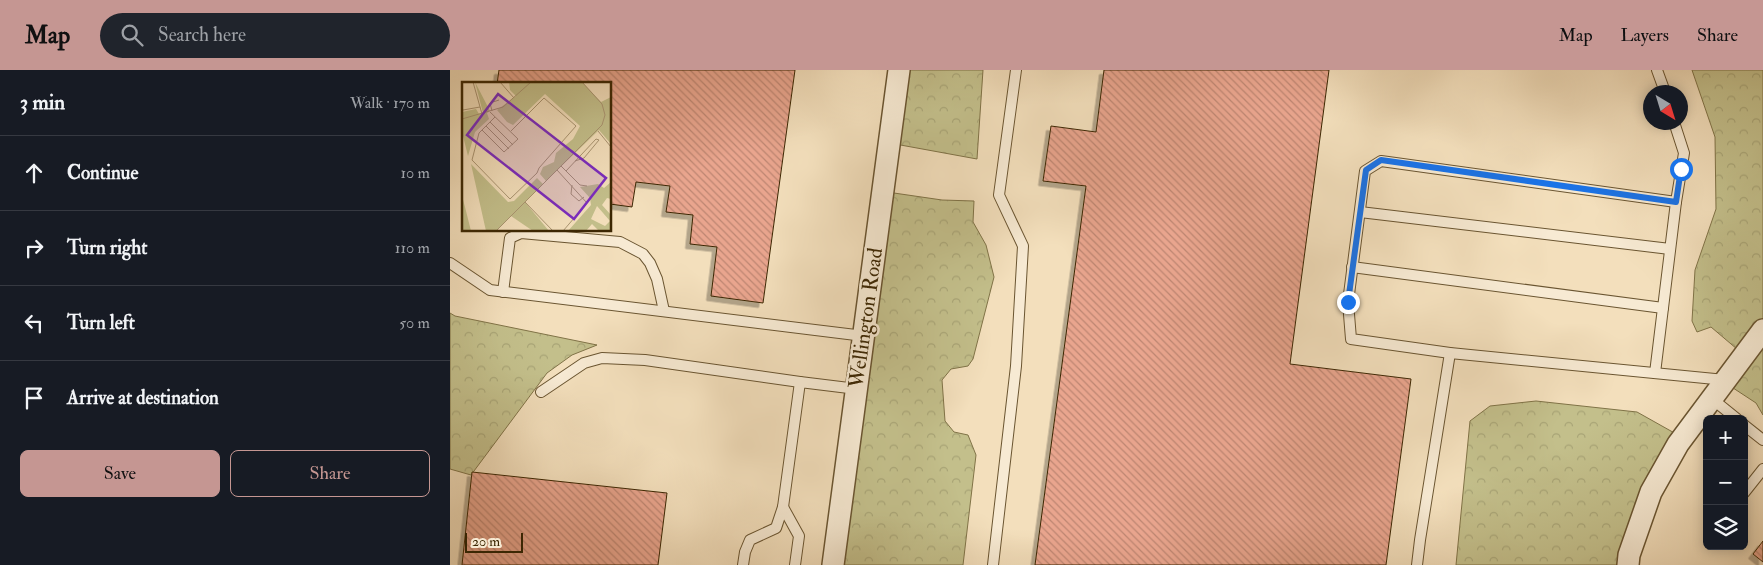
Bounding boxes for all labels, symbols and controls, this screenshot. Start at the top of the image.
search box [100,13,450,58]
text: Map [25,20,70,51]
icon: search [118,21,146,49]
text: Search here [158,23,246,47]
text: Map [1559,24,1593,47]
text: Layers [1621,24,1669,47]
text: Share [1697,24,1738,47]
inset map [462,82,611,231]
north arrow [1643,85,1688,130]
text: 3 min [20,89,65,116]
text: Walk · 170 m [350,93,430,113]
route start [1670,158,1693,181]
icon: ahead [20,159,48,187]
text: Continue [67,161,138,185]
text: 10 m [400,163,430,183]
icon: right [20,234,48,262]
text: Turn right [67,236,147,260]
text: 110 m [395,238,430,258]
street label: Wellington Road [843,245,889,391]
route end [1337,291,1360,314]
icon: left [20,309,48,337]
text: Turn left [67,311,135,335]
text: 50 m [399,313,430,333]
icon: arrive [20,384,48,412]
text: Arrive at destination [67,386,219,410]
map controls [1703,415,1748,550]
button: + [1703,415,1748,460]
button: Save [20,450,220,497]
button: Share [230,450,430,497]
button: − [1703,460,1748,505]
button: layers [1703,505,1748,550]
scale bar [465,530,522,553]
text: 20 m [472,533,500,550]

